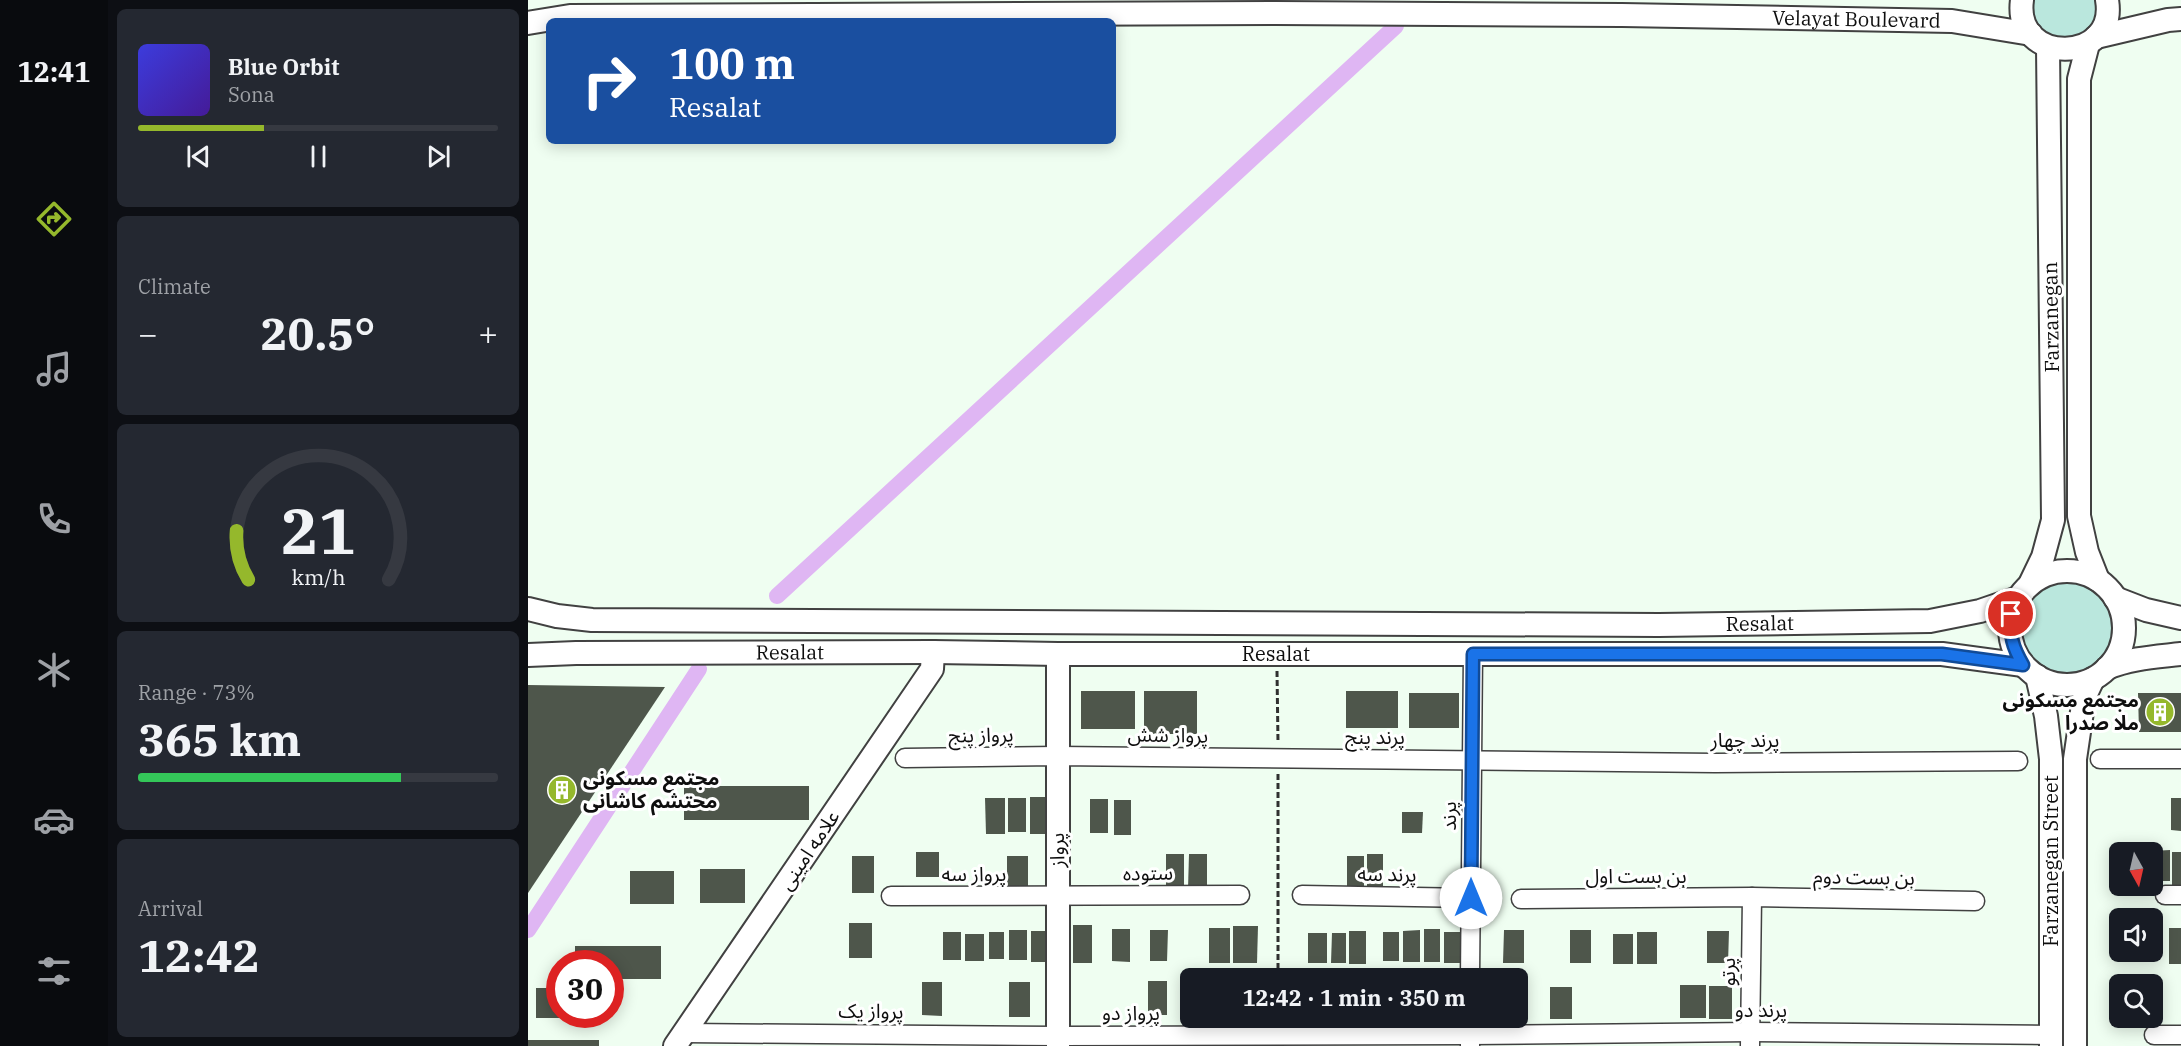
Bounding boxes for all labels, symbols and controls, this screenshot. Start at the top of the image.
street label: Velayat Boulevard [1772,4,1941,34]
text: 100 m [669,36,795,91]
icon: right [570,42,648,120]
text: Blue Orbit [228,52,339,81]
text: 12:41 [18,54,90,89]
text: Sona [228,81,275,108]
text: Resalat [669,89,761,124]
icon: previous [182,140,215,173]
icon: pause [302,140,335,173]
icon: next [422,140,455,173]
icon: directions [33,198,75,240]
street label: Farzanegan [2036,261,2065,373]
text: Climate [138,273,211,300]
text: 20.5° [261,304,375,362]
text: − [138,312,158,355]
text: + [478,312,498,355]
icon: music [33,348,75,390]
text: 21 [281,490,355,571]
icon: phone [33,498,75,540]
text: km/h [291,563,345,591]
pin [1985,588,2036,639]
icon: arrive [1994,597,2027,630]
street label: Resalat [1726,609,1794,637]
street label: Resalat [756,638,824,665]
street label: Resalat [1242,640,1310,667]
icon: climate [33,649,75,691]
text: Range · 73% [138,679,255,706]
place label: مجتمع مسکونی ملا صدرا [2003,686,2139,736]
building icon: مجتمع مسکونی ملا صدرا [2144,696,2176,728]
text: 365 km [138,710,301,768]
street label: پرواز پنج [948,720,1014,751]
street label: پرواز شش [1127,720,1209,749]
street label: پرند پنج [1345,723,1405,752]
street label: پرند چهار [1709,726,1780,753]
place label: مجتمع مسکونی محتشم کاشانی [583,764,719,816]
building icon: مجتمع مسکونی محتشم کاشانی [546,774,578,806]
street label: Farzanegan Street [2037,775,2064,947]
icon: car [33,799,75,841]
street label: پرند [1435,801,1462,831]
street label: علامه امینی [772,804,845,895]
street label: پرواز [1043,833,1070,868]
north arrow [2109,842,2163,896]
map controls [2109,842,2163,1028]
street label: ستوده [1123,859,1173,886]
street label: پرند سه [1357,859,1417,888]
street label: پرواز سه [942,860,1006,887]
street label: بن بست اول [1585,862,1687,889]
street label: بن بست دوم [1813,862,1915,893]
position arrow [1439,866,1503,930]
text: Arrival [138,895,203,922]
button: sound [2109,908,2163,962]
text: 12:42 [138,926,260,984]
icon: filters [33,950,75,992]
speed limit sign: 30 [546,950,624,1028]
street label: پرتو [1714,958,1741,986]
button: search [2109,974,2163,1028]
text: 12:42 · 1 min · 350 m [1242,983,1466,1012]
street label: پرواز یک [838,996,904,1025]
street label: پرند دو [1735,996,1787,1023]
street label: پرواز دو [1102,999,1160,1026]

